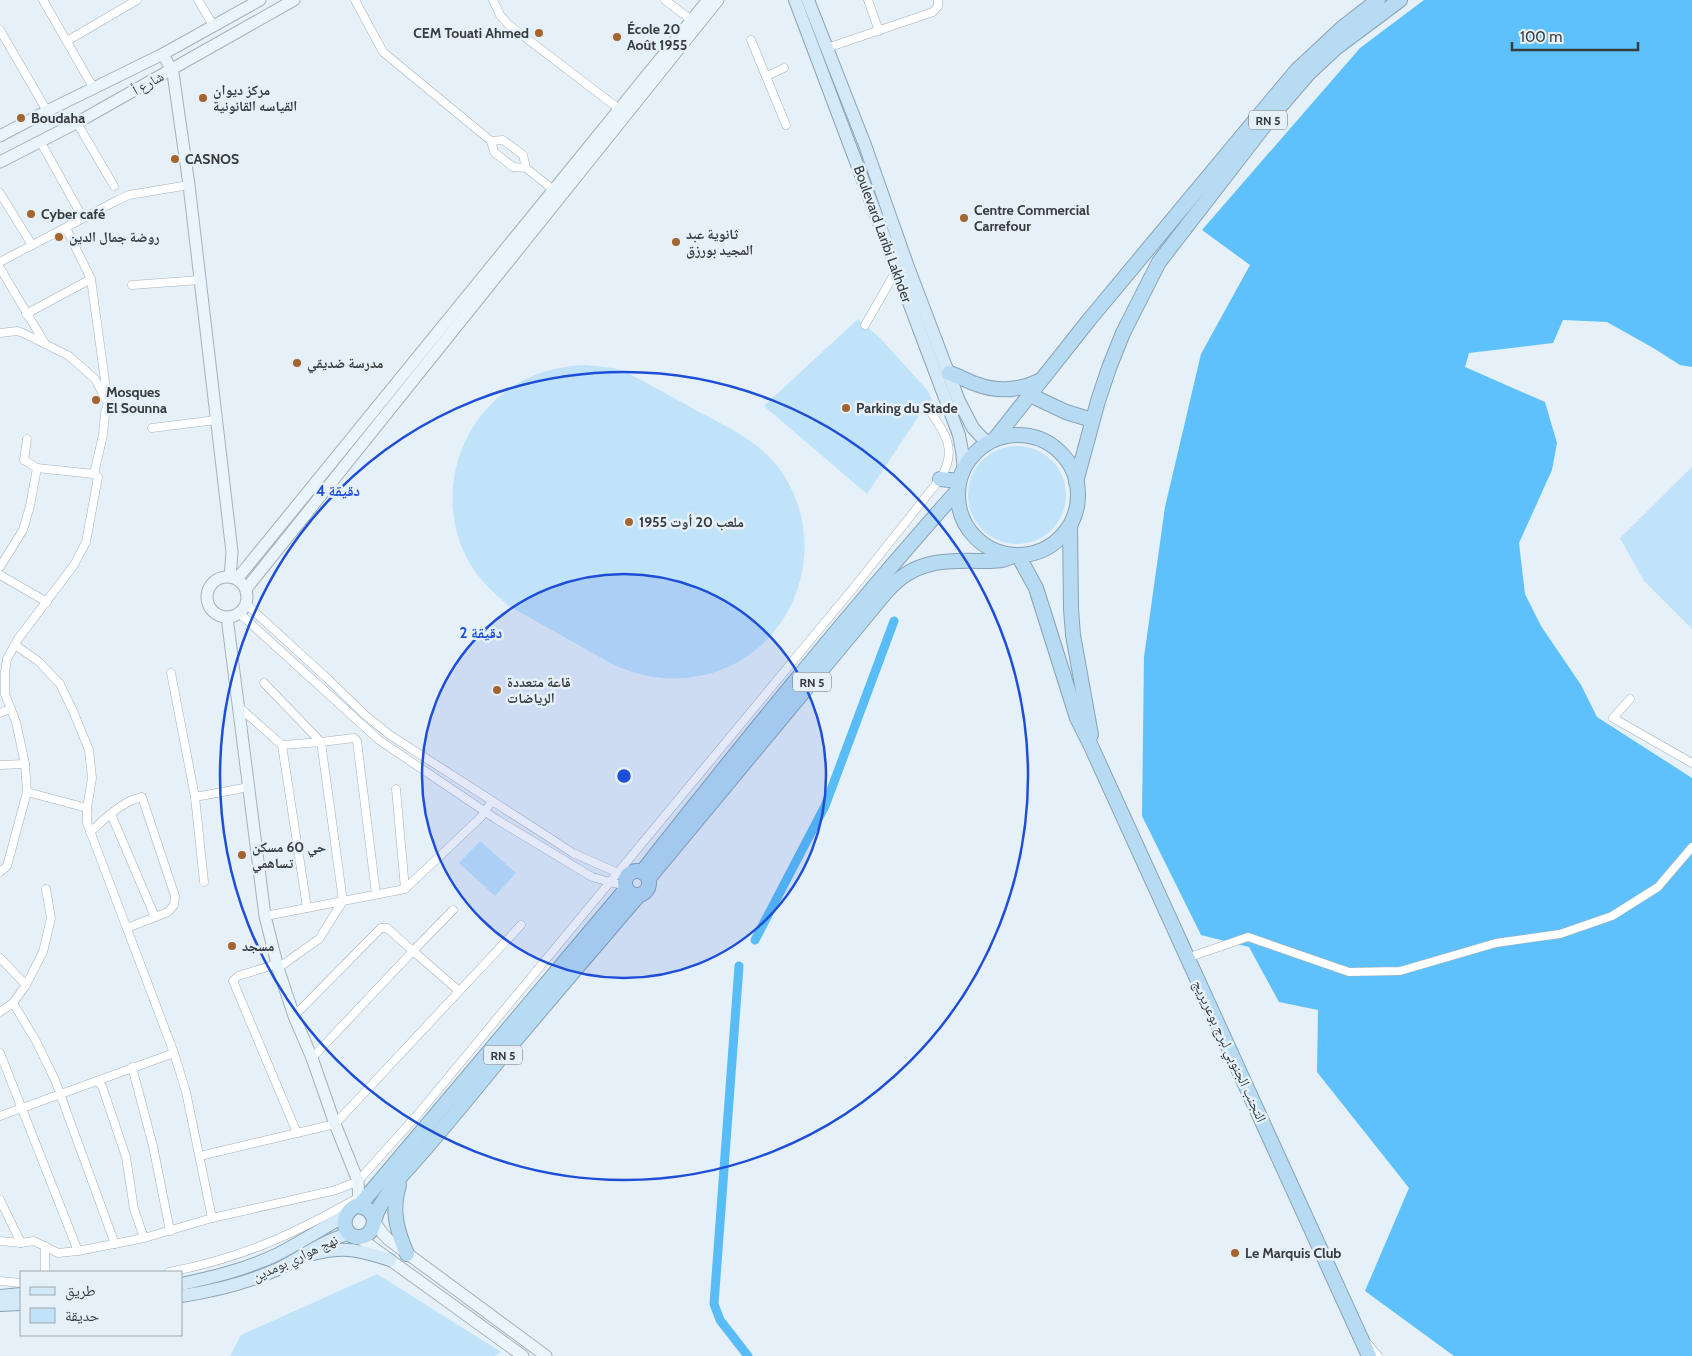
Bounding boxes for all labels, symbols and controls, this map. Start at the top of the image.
place label: École 20 Août 1955 [627,20,687,54]
scale bar [1512,20,1638,52]
place label: CEM Touati Ahmed [413,24,529,42]
marker: CEM Touati Ahmed [533,27,545,39]
text: 100 m [1520,28,1562,46]
marker: École 20 Août 1955 [611,31,623,43]
street label: شارع أ [129,67,167,100]
place label: مركز ديوان القياسه القانونية [213,81,297,115]
marker: مركز ديوان القياسه القانونية [197,92,209,104]
place label: Boudaha [31,109,85,127]
road number: RN 5 [1249,110,1287,130]
marker: Boudaha [15,112,27,124]
place label: CASNOS [185,150,239,168]
marker: CASNOS [169,153,181,165]
street label: Boulevard Laribi Lakhder [850,163,916,305]
place label: Centre Commercial Carrefour [974,201,1090,235]
place label: Cyber café [41,205,105,223]
marker: Cyber café [25,208,37,220]
marker: Centre Commercial Carrefour [958,212,970,224]
place label: ثانوية عبد المجيد بورزق [686,225,753,259]
place label: روضة جمال الدين [69,228,160,246]
marker: روضة جمال الدين [53,231,65,243]
marker: ثانوية عبد المجيد بورزق [670,236,682,248]
place label: مدرسة ضديقي [307,354,383,374]
marker: مدرسة ضديقي [291,357,303,369]
place label: Mosques El Sounna [106,383,167,417]
marker: Mosques El Sounna [90,394,102,406]
place label: Parking du Stade [856,399,958,417]
marker: Parking du Stade [840,402,852,414]
text: 4 دقيقة [316,482,360,500]
place label: ملعب 20 أوت 1955 [639,513,744,531]
marker: ملعب 20 أوت 1955 [623,516,635,528]
text: 2 دقيقة [460,624,502,642]
road number: RN 5 [793,672,831,692]
place label: قاعة متعددة الرياضات [507,673,571,707]
marker: قاعة متعددة الرياضات [491,684,503,696]
centre of rings [615,767,633,785]
place label: حي 60 مسكن تساهمي [252,838,326,874]
marker: حي 60 مسكن تساهمي [236,849,248,861]
place label: مسجد [242,937,274,955]
marker: مسجد [226,940,238,952]
street label: التجنب الجنوبي لبرج بوعريريج [1187,977,1271,1126]
road number: RN 5 [484,1046,522,1064]
street label: نهج هواري بومدين [249,1230,342,1288]
place label: Le Marquis Club [1245,1244,1341,1262]
marker: Le Marquis Club [1229,1247,1241,1259]
legend [20,1271,182,1336]
text: طريق [65,1282,96,1301]
text: حديقة [65,1307,100,1325]

